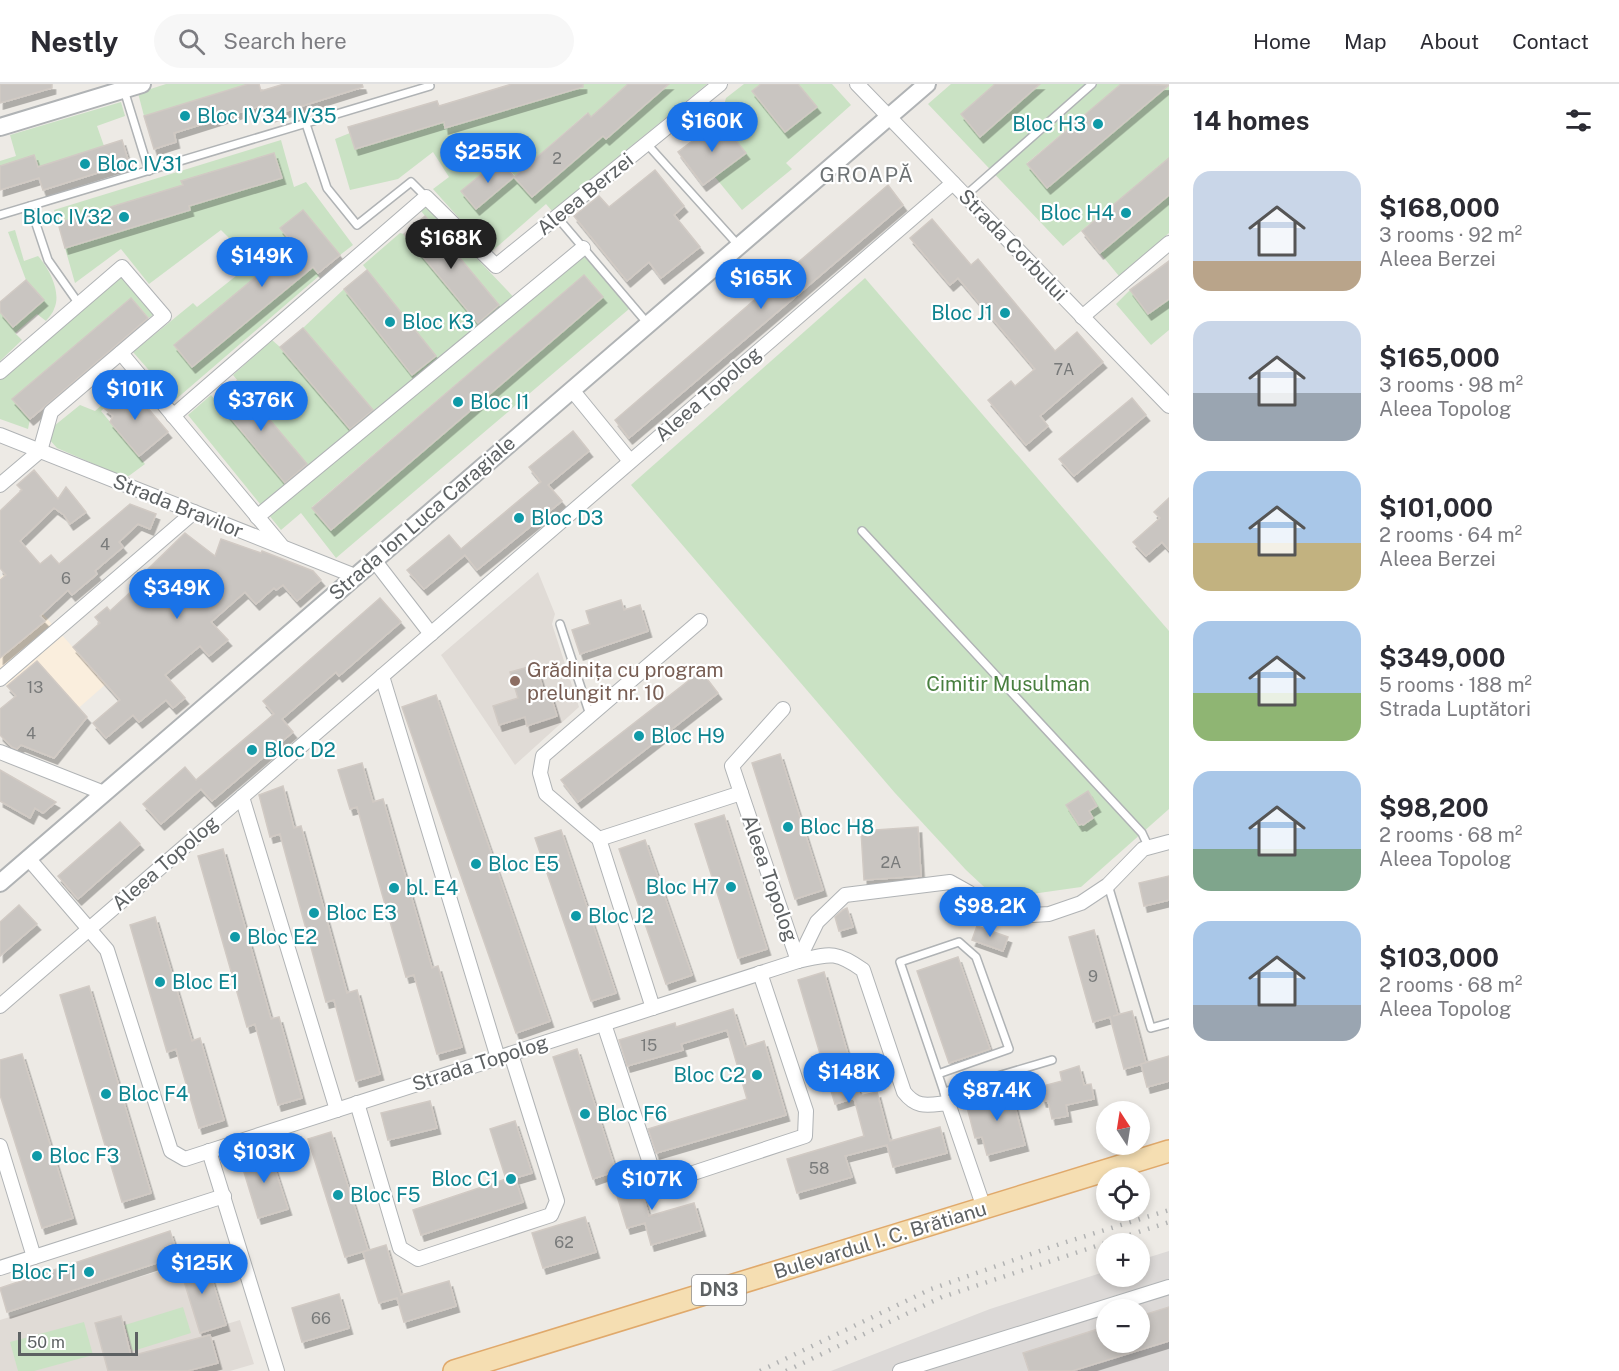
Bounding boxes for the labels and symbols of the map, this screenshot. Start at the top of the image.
pin: $160K [670,102,754,153]
place label: Bloc IV34 IV35 [197,104,337,128]
marker: Bloc IV34 IV35 [178,109,192,123]
place label: Bloc H3 [1012,112,1086,136]
marker: Bloc H3 [1091,117,1105,131]
pin: $255K [446,133,530,184]
street label: Aleea Berzei [532,148,638,240]
house number: 2 [552,149,562,168]
place label: Bloc IV31 [97,152,183,176]
marker: Bloc IV31 [78,157,92,171]
district label: GROAPĂ [819,162,915,187]
street label: Strada Corbului [954,184,1072,306]
place label: Bloc H4 [1040,201,1114,225]
place label: Bloc IV32 [22,205,112,229]
marker: Bloc H4 [1119,206,1133,220]
marker: Bloc IV32 [117,210,131,224]
pin: $168K [409,219,493,270]
pin: $149K [220,237,304,288]
pin: $165K [719,259,803,310]
place label: Bloc J1 [931,301,993,325]
marker: Bloc J1 [998,306,1012,320]
place label: Bloc K3 [402,310,474,334]
marker: Bloc K3 [383,315,397,329]
street label: Aleea Topolog [650,341,766,447]
house number: 7A [1054,360,1074,379]
pin: $101K [93,370,177,421]
pin: $376K [219,381,303,432]
place label: Bloc I1 [470,390,530,414]
marker: Bloc I1 [451,395,465,409]
street label: Strada Ion Luca Caragiale [324,431,520,605]
street label: Strada Bravilor [109,469,247,543]
place label: Bloc D3 [531,506,603,530]
marker: Bloc D3 [512,511,526,525]
house number: 4 [100,535,110,554]
house number: 6 [61,569,71,588]
pin: $349K [135,569,219,620]
place label: Grădinița cu program prelungit nr. 10 [527,658,724,705]
park label: Cimitir Musulman [926,672,1090,696]
marker: Grădinița cu program prelungit nr. 10 [508,674,522,688]
house number: 13 [27,678,43,697]
house number: 4 [26,724,36,743]
place label: Bloc H9 [651,724,725,748]
marker: Bloc H9 [632,729,646,743]
place label: Bloc D2 [264,738,336,762]
marker: Bloc D2 [245,743,259,757]
street label: Aleea Topolog [107,810,223,916]
street label: Aleea Topolog [737,811,803,945]
place label: Bloc H8 [800,815,874,839]
marker: Bloc H8 [781,820,795,834]
place label: Bloc E5 [488,852,559,876]
house number: 2A [881,853,901,872]
marker: Bloc E5 [469,857,483,871]
place label: Bloc H7 [646,875,719,899]
place label: bl. E4 [406,876,458,900]
marker: Bloc H7 [724,880,738,894]
marker: bl. E4 [387,881,401,895]
pin: $98.2K [941,887,1039,938]
place label: Bloc E3 [326,901,397,925]
place label: Bloc J2 [588,904,654,928]
marker: Bloc E3 [307,906,321,920]
marker: Bloc J2 [569,909,583,923]
place label: Bloc E2 [247,925,317,949]
marker: Bloc E2 [228,930,242,944]
house number: 9 [1088,967,1098,986]
place label: Bloc E1 [172,970,238,994]
marker: Bloc E1 [153,975,167,989]
street label: Strada Topolog [409,1030,551,1096]
house number: 15 [641,1036,657,1055]
pin: $148K [807,1053,891,1104]
place label: Bloc C2 [673,1063,745,1087]
marker: Bloc C2 [750,1068,764,1082]
pin: $87.4K [948,1071,1046,1122]
place label: Bloc F4 [118,1082,188,1106]
marker: Bloc F4 [99,1087,113,1101]
north arrow [1096,1101,1150,1155]
place label: Bloc F6 [597,1102,667,1126]
marker: Bloc F6 [578,1107,592,1121]
pin: $103K [222,1133,306,1184]
place label: Bloc F3 [49,1144,119,1168]
marker: Bloc F3 [30,1149,44,1163]
house number: 58 [809,1159,829,1178]
pin: $107K [610,1160,694,1211]
place label: Bloc C1 [431,1167,499,1191]
marker: Bloc C1 [504,1172,518,1186]
place label: Bloc F5 [350,1183,421,1207]
marker: Bloc F5 [331,1188,345,1202]
street label: Bulevardul I. C. Brătianu [771,1196,989,1284]
house number: 62 [554,1233,574,1252]
pin: $125K [160,1244,244,1295]
place label: Bloc F1 [11,1260,77,1284]
marker: Bloc F1 [82,1265,96,1279]
road number: DN3 [692,1275,746,1305]
house number: 66 [311,1309,331,1328]
scale bar [18,1329,138,1356]

